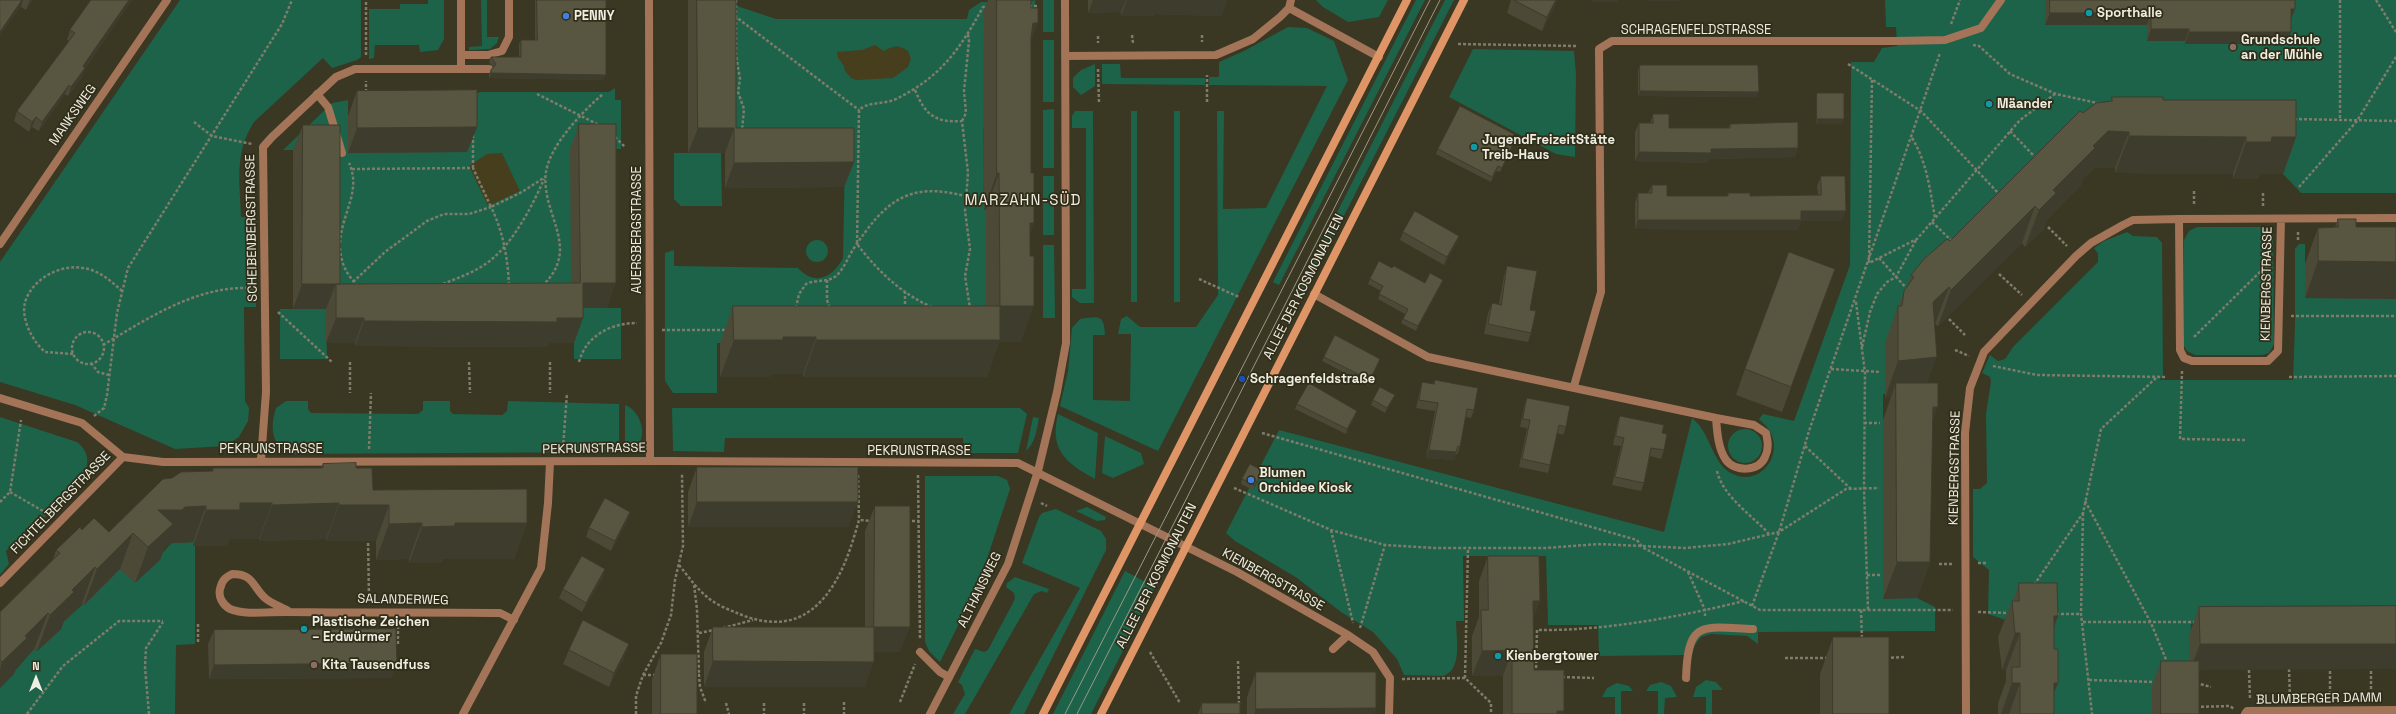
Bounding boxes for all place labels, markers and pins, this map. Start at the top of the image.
place label: Sporthalle [2097,5,2162,21]
place label: PENNY [574,8,615,24]
marker: Sporthalle [2084,8,2094,18]
marker: PENNY [561,11,571,21]
place label: Grundschule an der Mühle [2241,32,2323,63]
marker: Grundschule an der Mühle [2228,42,2238,52]
place label: Mäander [1997,96,2052,112]
marker: Mäander [1984,99,1994,109]
place label: JugendFreizeitStätte Treib-Haus [1482,132,1615,163]
marker: JugendFreizeitStätte Treib-Haus [1469,142,1479,152]
place label: Schragenfeldstraße [1250,371,1375,387]
marker: Schragenfeldstraße [1237,374,1247,384]
place label: Blumen Orchidee Kiosk [1259,465,1352,496]
marker: Blumen Orchidee Kiosk [1246,475,1256,485]
place label: Plastische Zeichen – Erdwürmer [312,614,430,645]
marker: Plastische Zeichen – Erdwürmer [299,624,309,634]
place label: Kienbergtower [1506,648,1599,664]
marker: Kienbergtower [1493,651,1503,661]
place label: Kita Tausendfuss [322,657,430,673]
marker: Kita Tausendfuss [309,660,319,670]

